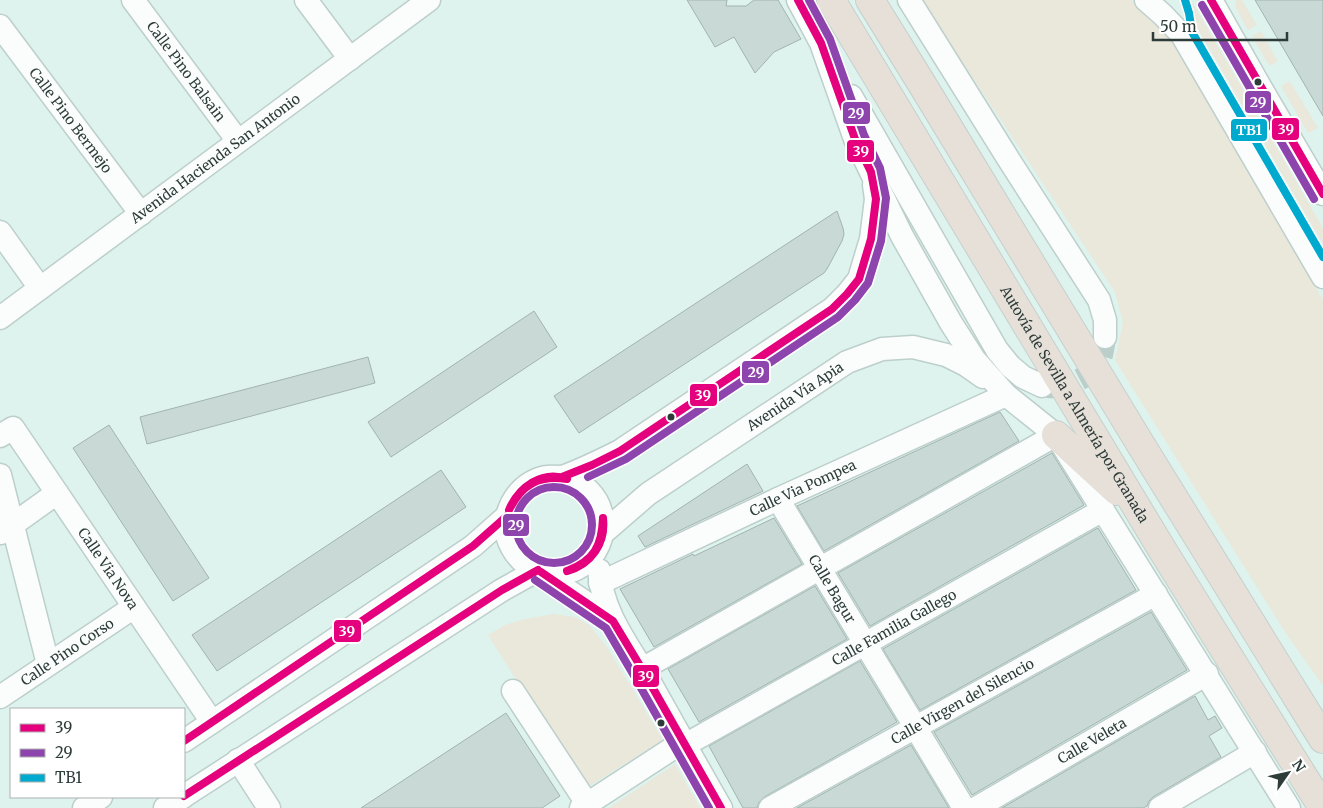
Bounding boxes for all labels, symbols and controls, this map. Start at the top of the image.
scale bar [1153,10,1287,42]
text: 50 m [1160,17,1197,36]
street label: Calle Pino Balsain [143,18,229,125]
street label: Calle Pino Bermejo [25,64,116,177]
unlabelled marker [1253,77,1263,87]
street label: Avenida Hacienda San Antonio [126,90,304,228]
line badge: 29 [1244,90,1272,114]
text: 29 [1250,93,1266,111]
line badge: 29 [842,101,871,125]
text: 29 [848,104,864,122]
line badge: 39 [1271,117,1300,141]
line badge: TB1 [1230,118,1268,142]
text: 39 [1278,120,1294,138]
text: TB1 [1236,121,1263,139]
line badge: 39 [846,139,875,163]
text: 39 [853,142,869,160]
street label: Autovía de Sevilla a Almería por Granada [996,282,1153,527]
street label: Avenida Vía Apia [743,358,847,436]
line badge: 29 [741,360,770,384]
text: 29 [748,363,764,381]
line badge: 39 [689,383,718,407]
text: 39 [695,386,711,404]
unlabelled marker [666,412,676,422]
street label: Calle Via Pompea [747,455,859,520]
line badge: 29 [502,513,530,537]
text: 29 [508,516,524,534]
street label: Calle Via Nova [74,524,143,613]
street label: Calle Bagur [805,551,860,627]
street label: Calle Familia Gallego [829,585,960,670]
street label: Calle Pino Corso [17,614,117,690]
line badge: 39 [333,619,362,643]
text: 39 [339,622,355,640]
street label: Calle Virgen del Silencio [888,654,1037,748]
line badge: 39 [632,664,660,688]
text: 39 [638,667,654,685]
legend [10,708,185,798]
street label: Calle Veleta [1054,713,1130,768]
text: 39 [55,718,72,737]
unlabelled marker [656,718,666,728]
text: 29 [55,743,73,762]
north arrow [1263,748,1313,798]
text: N [1288,756,1309,775]
text: TB1 [55,768,82,787]

